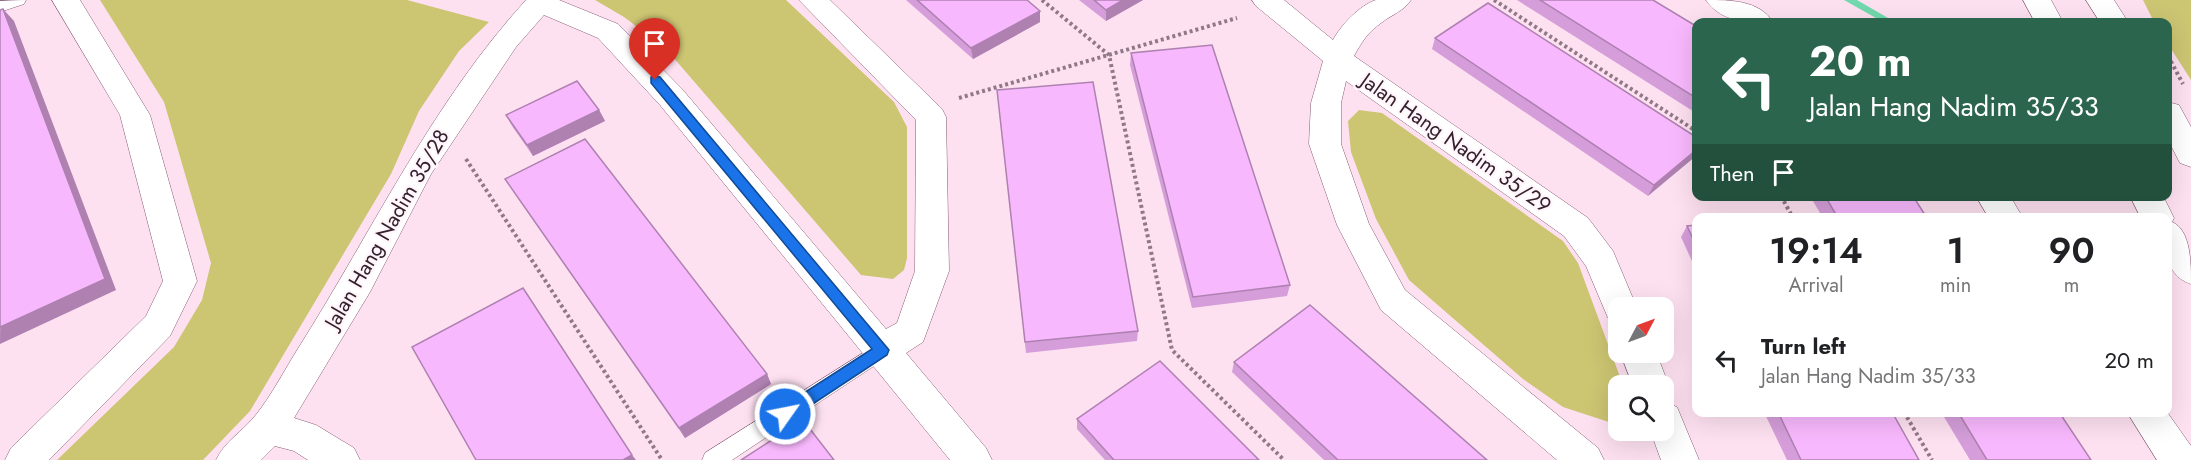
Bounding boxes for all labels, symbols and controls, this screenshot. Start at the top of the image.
pin [629,18,680,80]
icon: arrive [638,27,671,60]
text: 20 m [1809,31,1911,92]
icon: left [1710,42,1788,120]
street label: Jalan Hang Nadim 35/29 [1352,64,1557,220]
text: Jalan Hang Nadim 35/33 [1809,87,2099,126]
street label: Jalan Hang Nadim 35/28 [316,124,456,337]
icon: arrive [1767,156,1800,189]
text: Then [1710,157,1755,189]
text: 19:14 [1769,224,1863,276]
text: 1 [1947,224,1965,276]
text: 90 [2049,224,2095,276]
text: Arrival [1788,271,1844,300]
text: min [1940,271,1971,300]
text: m [2064,271,2079,300]
north arrow [1608,297,1674,363]
map controls [1608,297,1674,441]
text: Turn left [1761,330,1846,362]
icon: left [1710,344,1743,377]
text: 20 m [2105,344,2154,376]
text: Jalan Hang Nadim 35/33 [1761,362,1976,391]
button: search [1608,375,1674,441]
position arrow [753,382,817,446]

